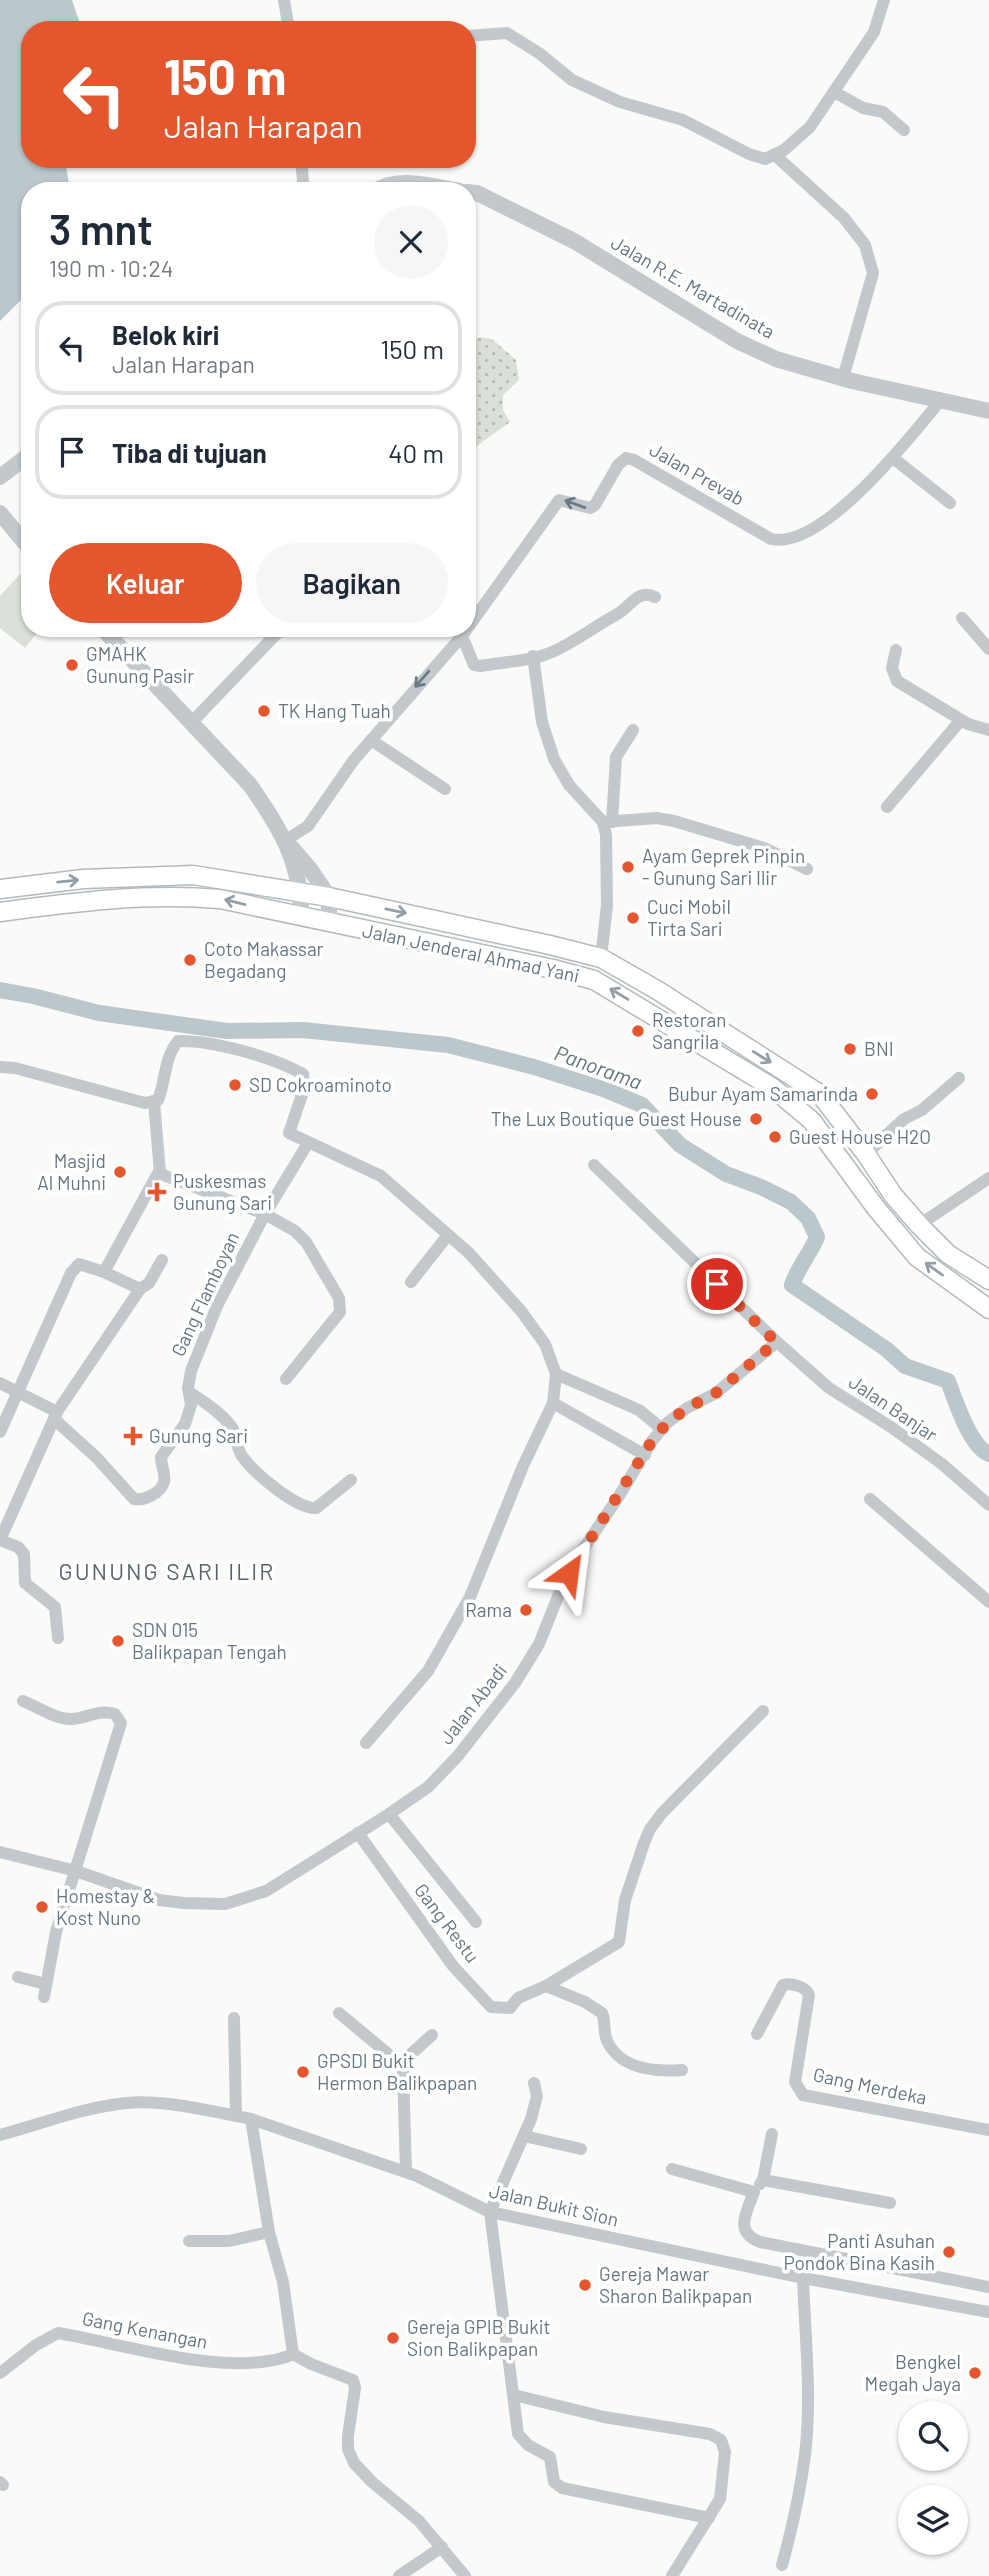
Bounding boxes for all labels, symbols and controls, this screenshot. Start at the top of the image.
text: 150 m [164,46,286,105]
icon: left [49,49,140,140]
text: Jalan Harapan [164,106,363,144]
text: 3 mnt [49,203,153,253]
button: close [374,205,448,279]
street label: Jalan R.E. Martadinata [607,230,779,343]
text: 190 m · 10:24 [49,254,174,282]
text: Belok kiri [112,319,219,350]
icon: left [53,329,91,367]
text: 150 m [380,333,444,364]
text: Jalan Harapan [112,350,255,378]
icon: arrive [53,433,91,471]
text: Tiba di tujuan [112,437,267,468]
text: 40 m [388,437,444,468]
street label: Jalan Prevab [646,437,749,510]
one-way arrow [565,497,587,509]
button: Keluar [49,543,242,623]
button: Bagikan [256,543,448,623]
place label: GMAHK Gunung Pasir [86,642,194,687]
marker: GMAHK Gunung Pasir [64,657,80,673]
one-way arrow [414,670,430,688]
place label: TK Hang Tuah [278,699,391,722]
marker: TK Hang Tuah [256,703,272,719]
place label: Ayam Geprek Pinpin - Gunung Sari Ilir [642,844,805,889]
marker: Ayam Geprek Pinpin - Gunung Sari Ilir [620,859,636,875]
one-way arrow [56,874,79,887]
one-way arrow [224,895,247,909]
place label: Cuci Mobil Tirta Sari [647,895,731,940]
one-way arrow [384,905,407,919]
marker: Cuci Mobil Tirta Sari [625,910,641,926]
street label: Jalan Jenderal Ahmad Yani [360,918,582,987]
place label: Coto Makassar Begadang [204,937,324,982]
marker: Coto Makassar Begadang [182,952,198,968]
one-way arrow [609,987,629,1001]
place label: Restoran Sangrila [652,1008,726,1053]
marker: Restoran Sangrila [630,1023,646,1039]
place label: BNI [864,1037,894,1060]
water label: Panorama [551,1039,646,1094]
marker: BNI [842,1041,858,1057]
one-way arrow [751,1050,771,1064]
place label: SD Cokroaminoto [249,1073,392,1096]
marker: SD Cokroaminoto [227,1077,243,1093]
place label: Bubur Ayam Samarinda [668,1082,858,1105]
marker: Bubur Ayam Samarinda [864,1086,880,1102]
place label: The Lux Boutique Guest House [491,1107,742,1130]
marker: The Lux Boutique Guest House [748,1111,764,1127]
place label: Guest House H2O [789,1125,931,1148]
marker: Guest House H2O [767,1129,783,1145]
place label: Masjid Al Muhni [37,1149,106,1194]
marker: Masjid Al Muhni [112,1164,128,1180]
place label: Puskesmas Gunung Sari [173,1169,272,1214]
marker: Puskesmas Gunung Sari [147,1182,167,1202]
street label: Gang Flamboyan [166,1228,243,1360]
pin [687,1254,747,1314]
one-way arrow [925,1261,944,1276]
icon: arrive [698,1265,736,1303]
street label: Jalan Banjar [845,1370,942,1446]
place label: Gunung Sari [149,1424,248,1447]
marker: Gunung Sari [123,1426,143,1446]
position arrow [532,1536,606,1610]
district label: GUNUNG SARI ILIR [59,1557,275,1585]
place label: Rama [465,1598,512,1621]
marker: Rama [518,1602,534,1618]
place label: SDN 015 Balikpapan Tengah [132,1618,287,1663]
marker: SDN 015 Balikpapan Tengah [110,1633,126,1649]
street label: Jalan Abadi [434,1659,511,1748]
street label: Gang Restu [410,1879,485,1967]
place label: Homestay & Kost Nuno [56,1884,155,1929]
marker: Homestay & Kost Nuno [34,1899,50,1915]
place label: GPSDI Bukit Hermon Balikpapan [317,2049,477,2094]
street label: Gang Merdeka [811,2062,929,2109]
marker: GPSDI Bukit Hermon Balikpapan [295,2064,311,2080]
street label: Jalan Bukit Sion [487,2178,621,2231]
place label: Panti Asuhan Pondok Bina Kasih [784,2229,935,2274]
marker: Panti Asuhan Pondok Bina Kasih [941,2244,957,2260]
place label: Gereja Mawar Sharon Balikpapan [599,2262,752,2307]
marker: Gereja Mawar Sharon Balikpapan [577,2277,593,2293]
street label: Gang Kenangan [80,2306,210,2353]
place label: Gereja GPIB Bukit Sion Balikpapan [407,2315,551,2360]
marker: Gereja GPIB Bukit Sion Balikpapan [385,2330,401,2346]
place label: Bengkel Megah Jaya [865,2350,961,2395]
marker: Bengkel Megah Jaya [967,2365,983,2381]
map controls [898,2401,968,2555]
button: search [898,2401,968,2471]
button: layers [898,2485,968,2555]

